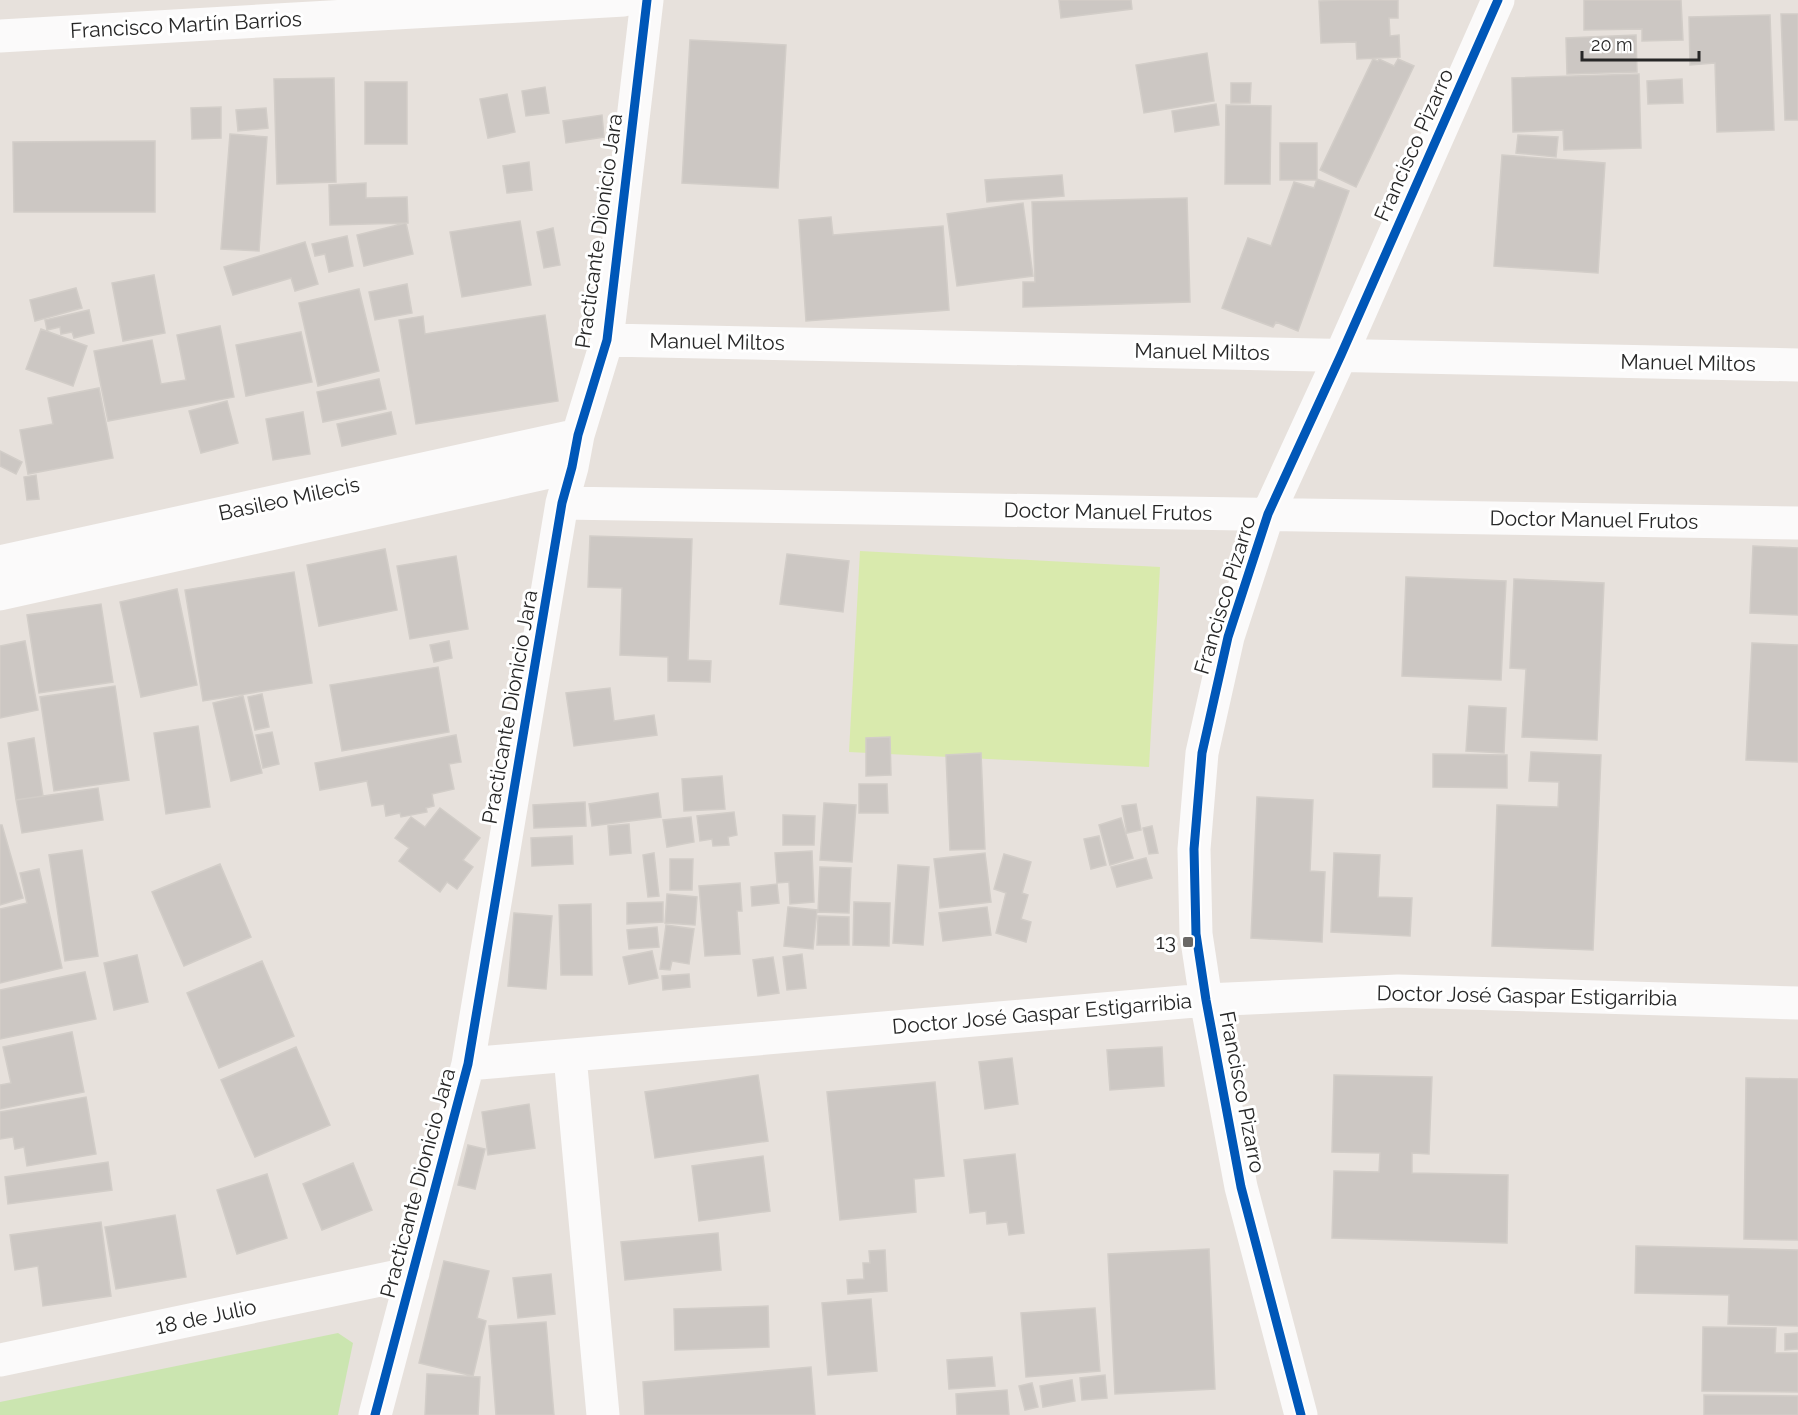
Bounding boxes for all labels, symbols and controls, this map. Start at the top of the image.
street label: Francisco Martín Barrios [70,6,302,43]
scale bar [1582,24,1699,62]
text: 20 m [1591,34,1633,55]
street label: Francisco Pizarro [1369,65,1458,225]
street label: Practicante Dionicio Jara [570,112,627,350]
street label: Manuel Miltos [649,328,785,355]
street label: Manuel Miltos [1134,338,1270,365]
street label: Manuel Miltos [1620,349,1756,376]
street label: Basileo Milecis [216,471,362,526]
street label: Doctor Manuel Frutos [1003,497,1213,526]
street label: Doctor Manuel Frutos [1489,505,1699,534]
street label: Francisco Pizarro [1189,513,1261,677]
street label: Practicante Dionicio Jara [477,588,542,826]
place label: 13 [1156,929,1176,954]
marker: 13 [1181,935,1195,949]
street label: Doctor José Gaspar Estigarribia [1376,980,1678,1011]
street label: Doctor José Gaspar Estigarribia [891,988,1193,1039]
street label: Francisco Pizarro [1215,1009,1270,1175]
street label: Practicante Dionicio Jara [375,1065,460,1301]
street label: 18 de Julio [153,1294,258,1339]

